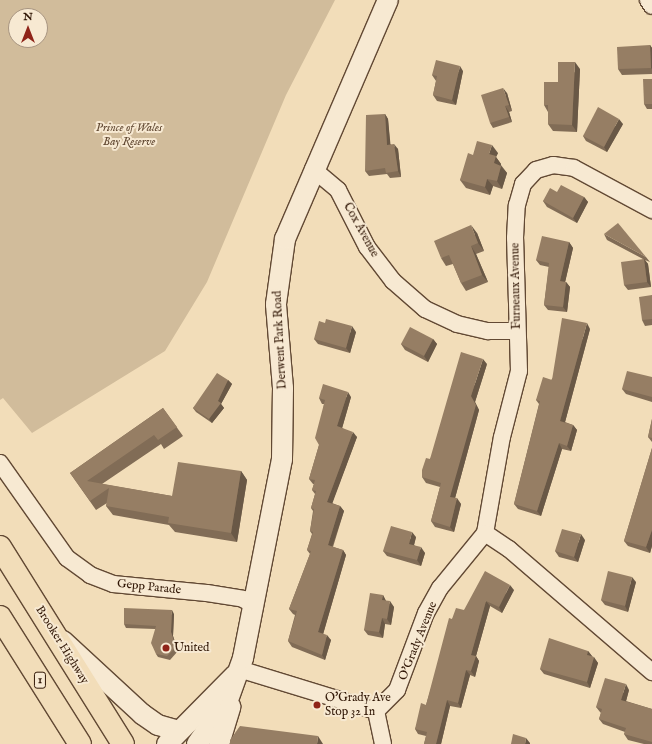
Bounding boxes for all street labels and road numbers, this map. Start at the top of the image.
street label: Cox Avenue [340,200,382,260]
street label: Furneaux Avenue [508,243,524,329]
street label: Derwent Park Road [270,290,290,390]
street label: Gepp Parade [116,576,182,598]
street label: O'Grady Avenue [396,599,440,683]
street label: Brooker Highway [32,603,92,687]
road number: 1 [33,671,47,689]

